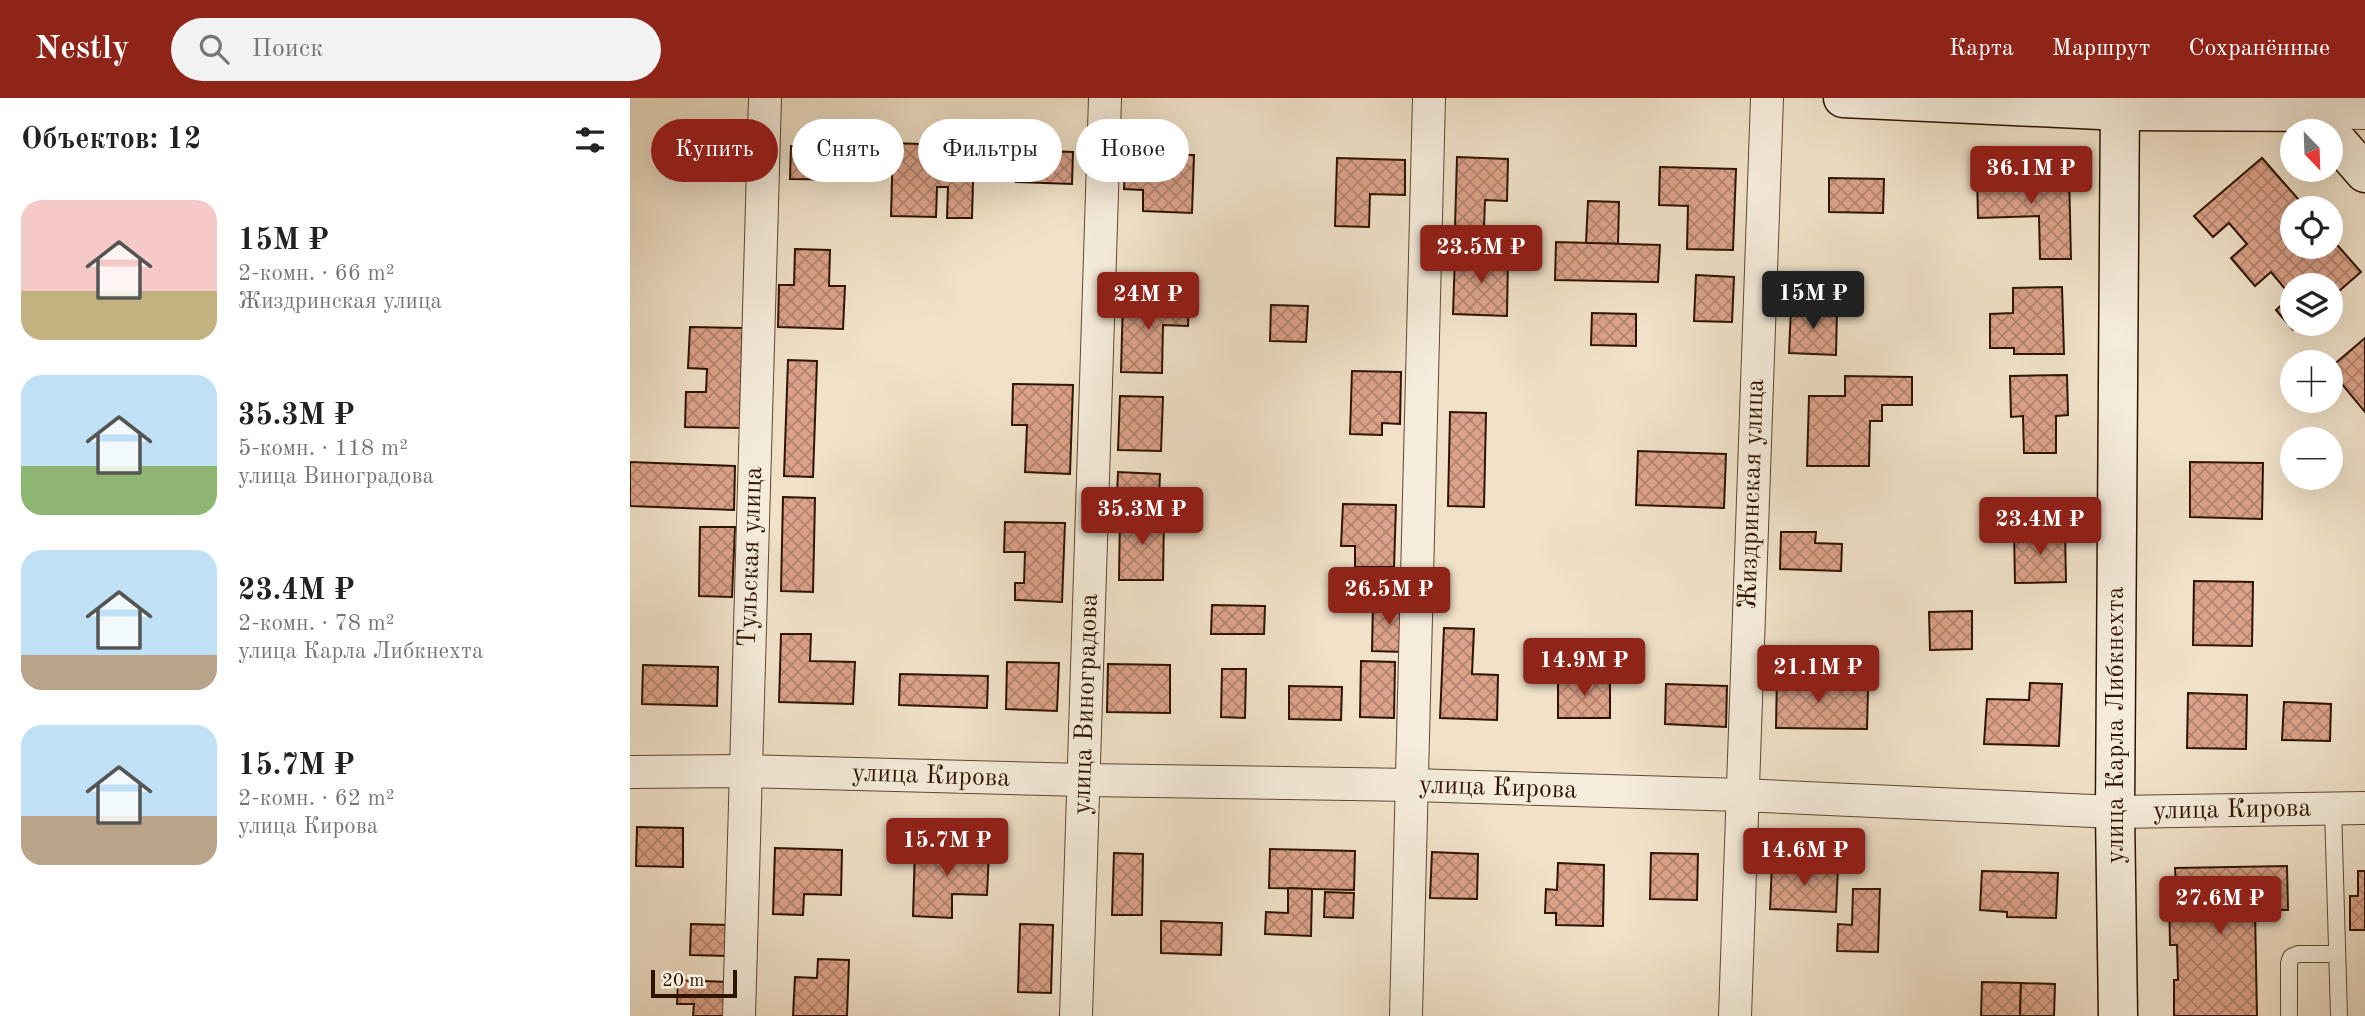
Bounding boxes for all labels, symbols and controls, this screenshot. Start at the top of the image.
search box [171,18,661,81]
icon: search [195,30,233,68]
text: Nestly [35,33,129,66]
text: Поиск [251,36,323,62]
text: Карта [1949,37,2014,61]
text: Маршрут [2052,37,2150,61]
text: Сохранённые [2188,37,2330,61]
chip: Купить [651,119,778,182]
chip: Снять [792,119,904,182]
chip: Фильтры [918,119,1062,182]
chip: Новое [1076,119,1189,182]
north arrow [2280,119,2343,182]
map controls [2280,119,2343,490]
icon: filters [571,121,609,159]
text: Объектов: 12 [21,125,201,155]
pin: 36.1M ₽ [1966,146,2096,206]
text: 36.1M ₽ [1986,157,2076,180]
button: locate [2280,196,2343,259]
text: 15M ₽ [238,226,329,256]
pin: 23.5M ₽ [1416,226,1546,285]
icon: home [77,228,161,312]
text: 23.5M ₽ [1436,236,1526,259]
text: 2-комн. · 66 m² [238,262,395,285]
pin: 24M ₽ [1099,272,1197,332]
pin: 15M ₽ [1764,272,1862,331]
button: layers [2280,273,2343,336]
text: 15M ₽ [1778,282,1848,305]
text: 24M ₽ [1113,283,1183,306]
text: Жиздринская улица [238,290,442,313]
button: + [2280,350,2343,413]
street label: Жиздринская улица [1735,378,1769,610]
text: 35.3M ₽ [238,401,355,431]
icon: home [77,403,161,487]
button: − [2280,427,2343,490]
text: 5-комн. · 118 m² [238,437,408,460]
text: улица Виноградова [238,465,434,488]
street label: Тульская улица [735,466,767,648]
pin: 35.3M ₽ [1077,488,1207,547]
text: 35.3M ₽ [1097,498,1187,521]
pin: 23.4M ₽ [1975,498,2105,557]
text: 23.4M ₽ [1995,508,2085,531]
pin: 26.5M ₽ [1324,568,1454,627]
text: 23.4M ₽ [238,576,355,606]
icon: home [77,578,161,662]
text: 26.5M ₽ [1344,578,1434,601]
street label: улица Карла Либкнехта [2103,586,2129,864]
street label: улица Виноградова [1069,593,1103,815]
text: 2-комн. · 78 m² [238,612,395,635]
pin: 14.9M ₽ [1519,638,1649,698]
text: улица Карла Либкнехта [238,640,483,663]
pin: 21.1M ₽ [1753,646,1883,705]
text: 14.9M ₽ [1539,649,1629,672]
text: 21.1M ₽ [1773,656,1863,679]
text: 15.7M ₽ [238,751,355,781]
icon: home [77,753,161,837]
street label: улица Кирова [851,760,1011,792]
street label: улица Кирова [1418,772,1578,804]
text: 2-комн. · 62 m² [238,787,395,810]
street label: улица Кирова [2153,796,2312,824]
text: улица Кирова [238,815,378,838]
pin: 15.7M ₽ [882,818,1012,878]
pin: 14.6M ₽ [1739,828,1869,888]
text: 15.7M ₽ [902,829,992,852]
text: 14.6M ₽ [1759,839,1849,862]
pin: 27.6M ₽ [2155,876,2285,936]
text: 27.6M ₽ [2175,887,2265,910]
scale bar [651,967,737,999]
text: 20 m [662,972,704,991]

